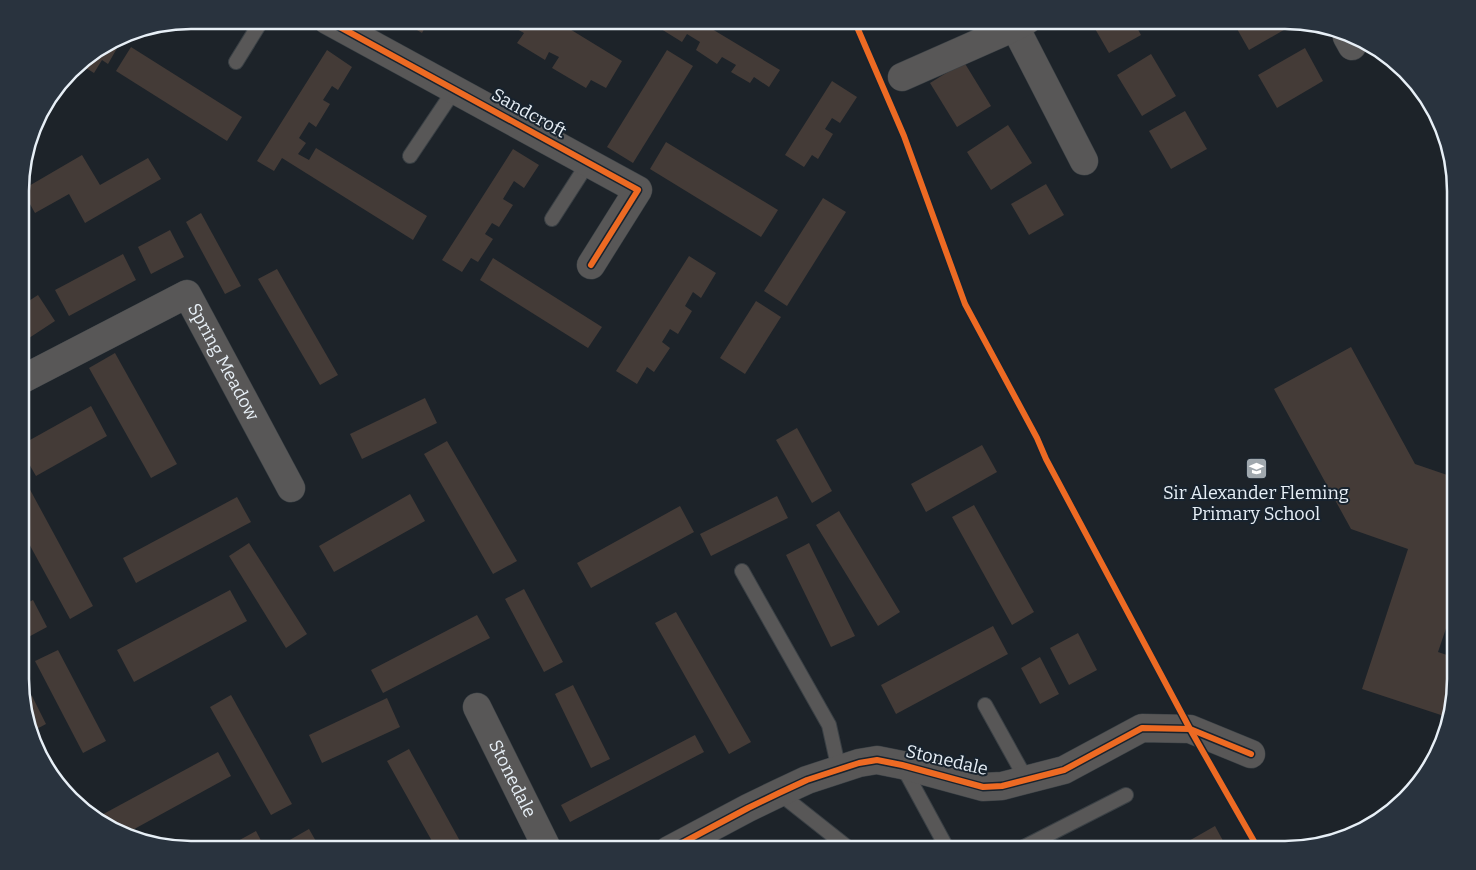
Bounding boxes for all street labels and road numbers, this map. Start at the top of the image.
street label: Sandcroft [488,83,571,143]
street label: Spring Meadow [183,300,264,425]
street label: Stonedale [484,736,541,821]
street label: Stonedale [904,740,990,780]

